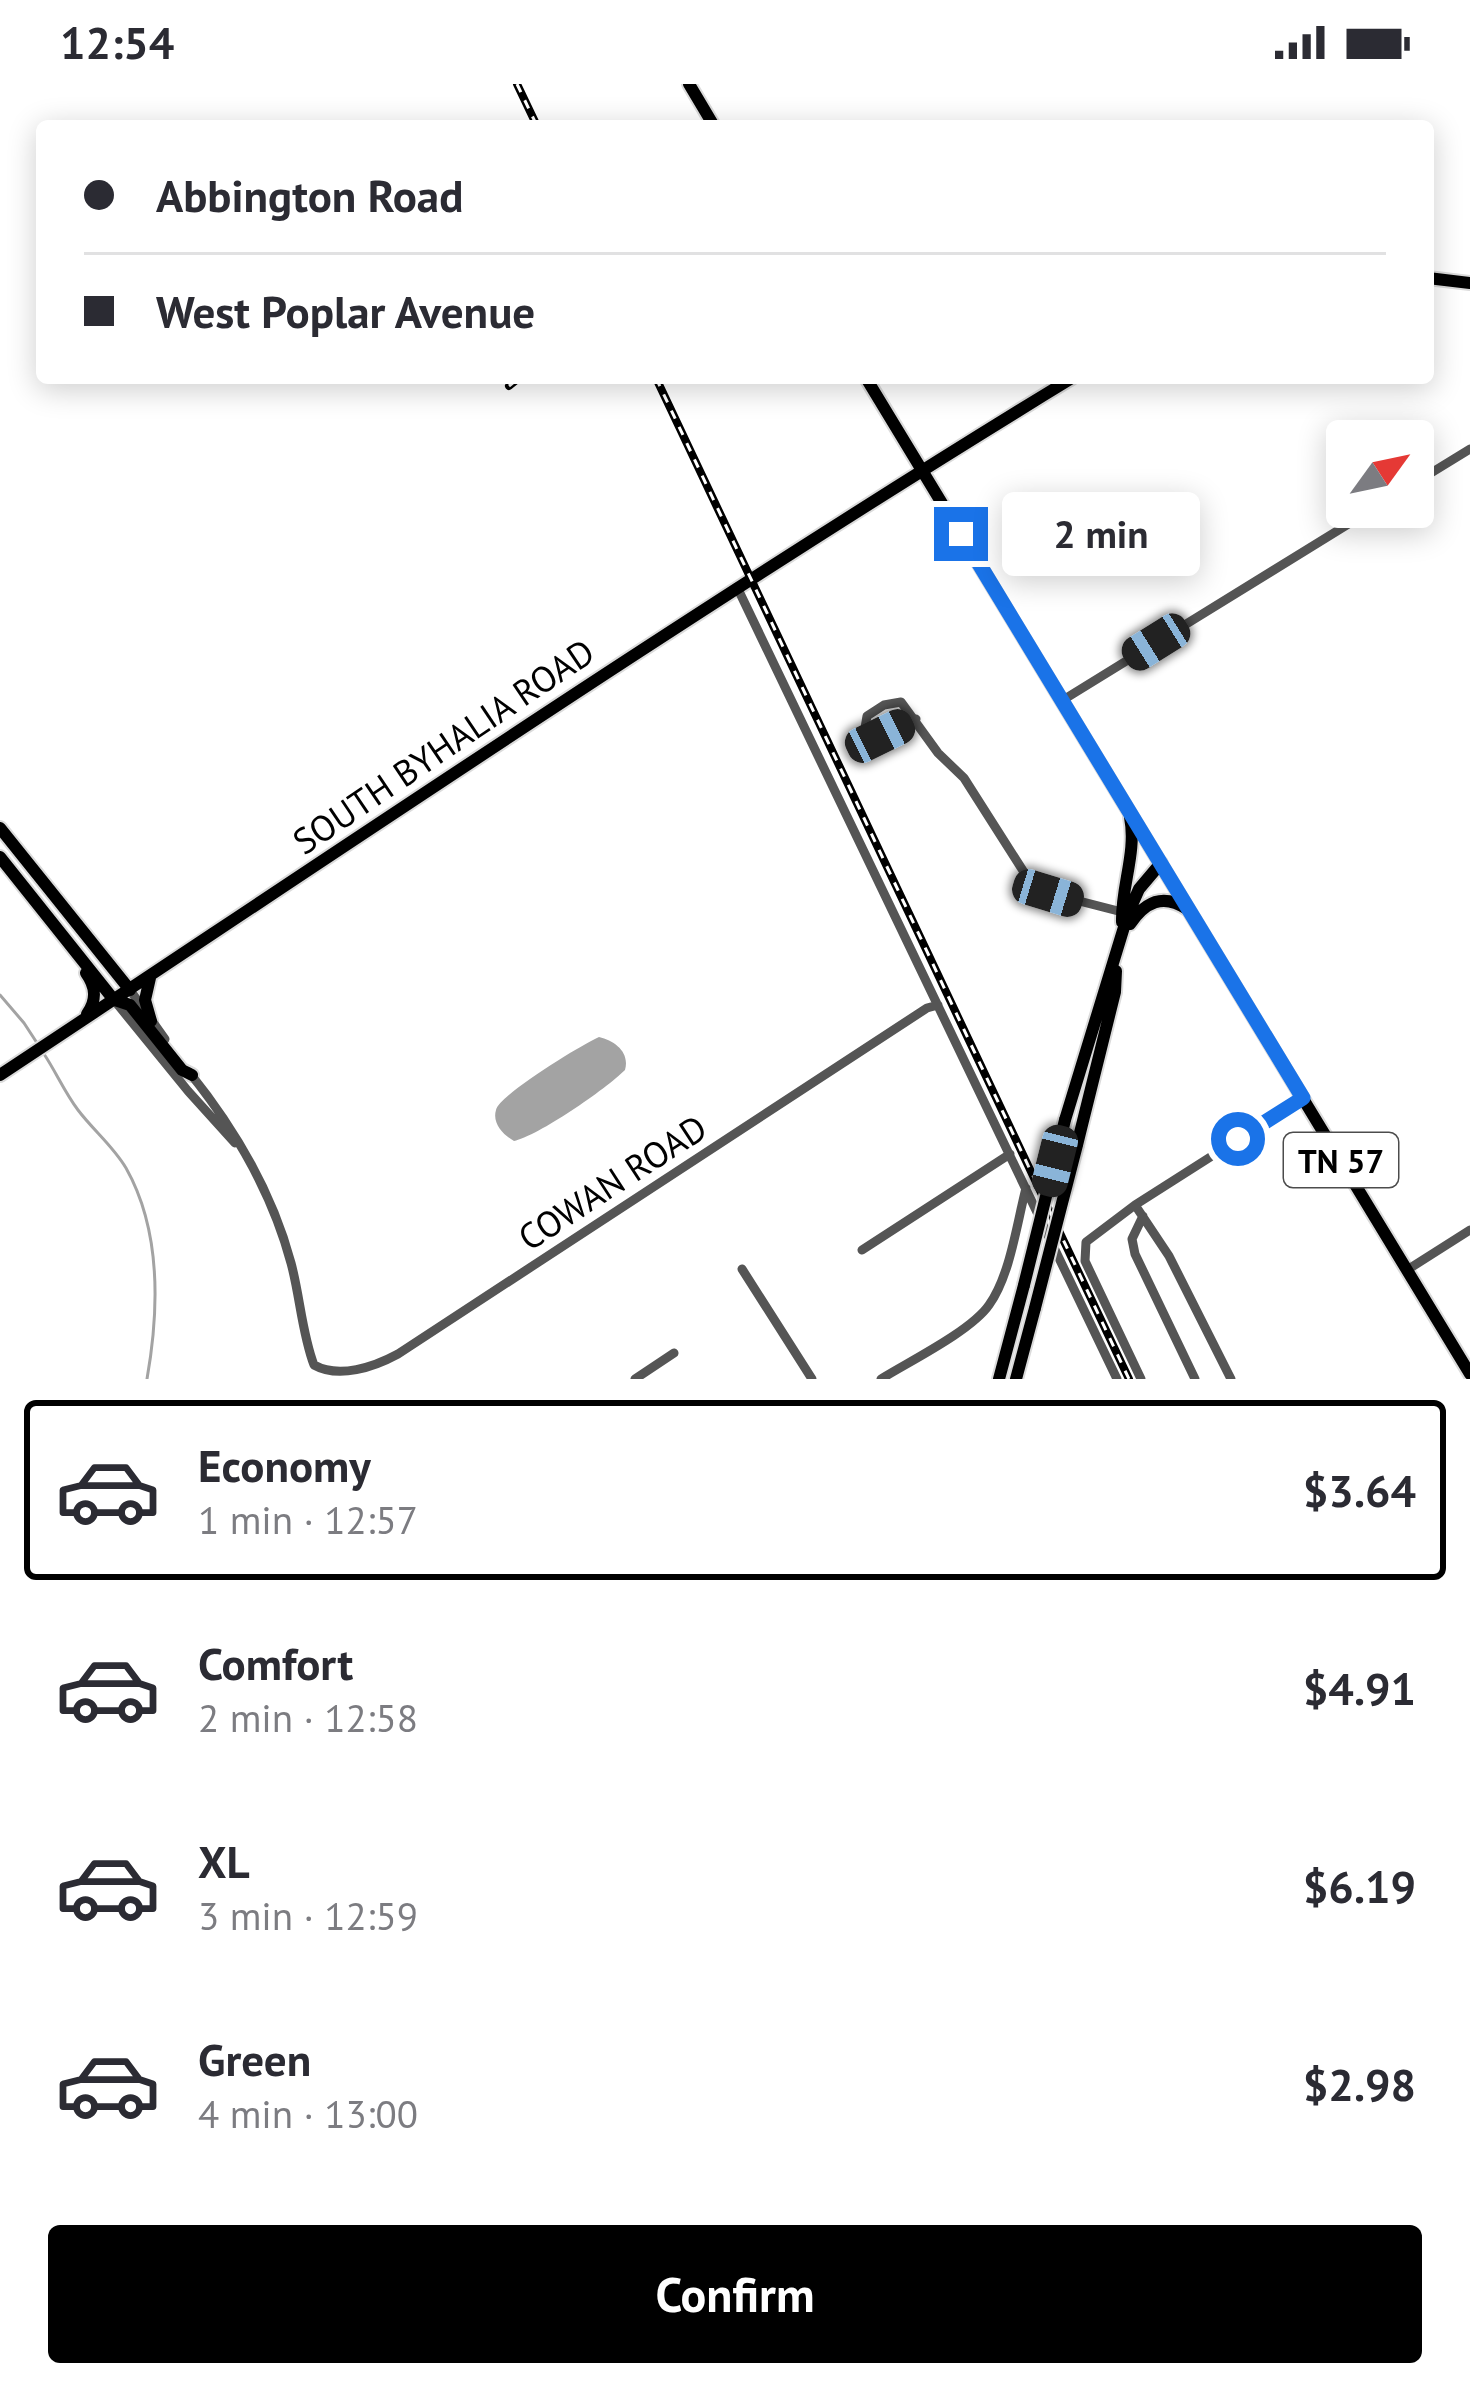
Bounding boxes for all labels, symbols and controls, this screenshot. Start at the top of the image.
text: 12:54 [60,13,174,71]
text: Abbington Road [156,166,463,224]
text: West Poplar Avenue [156,282,535,340]
north arrow [1326,420,1434,528]
map controls [1326,420,1434,528]
callout: 2 min [1003,492,1201,576]
route end [934,507,988,561]
text: 2 min [1053,508,1149,559]
car [1116,608,1196,676]
street label: SOUTH BYHALIA ROAD [283,628,603,864]
car [840,704,920,768]
car [1008,865,1088,921]
street label: COWAN ROAD [509,1104,715,1260]
route start [1211,1112,1265,1166]
car [1029,1122,1081,1200]
road number: TN 57 [1284,1133,1398,1187]
icon: car [54,1436,162,1544]
text: Economy [198,1436,371,1494]
text: $3.64 [1303,1461,1416,1519]
text: 1 min · 12:57 [198,1494,418,1545]
icon: car [54,1634,162,1742]
text: Comfort [198,1634,353,1692]
text: $4.91 [1303,1659,1416,1717]
text: 2 min · 12:58 [198,1692,418,1743]
icon: car [54,1832,162,1940]
text: XL [198,1832,250,1890]
text: $6.19 [1303,1857,1416,1915]
text: 3 min · 12:59 [198,1890,418,1941]
icon: car [54,2030,162,2138]
text: Green [198,2030,311,2088]
text: $2.98 [1303,2055,1416,2113]
text: 4 min · 13:00 [198,2088,418,2139]
button: Confirm [48,2225,1422,2363]

